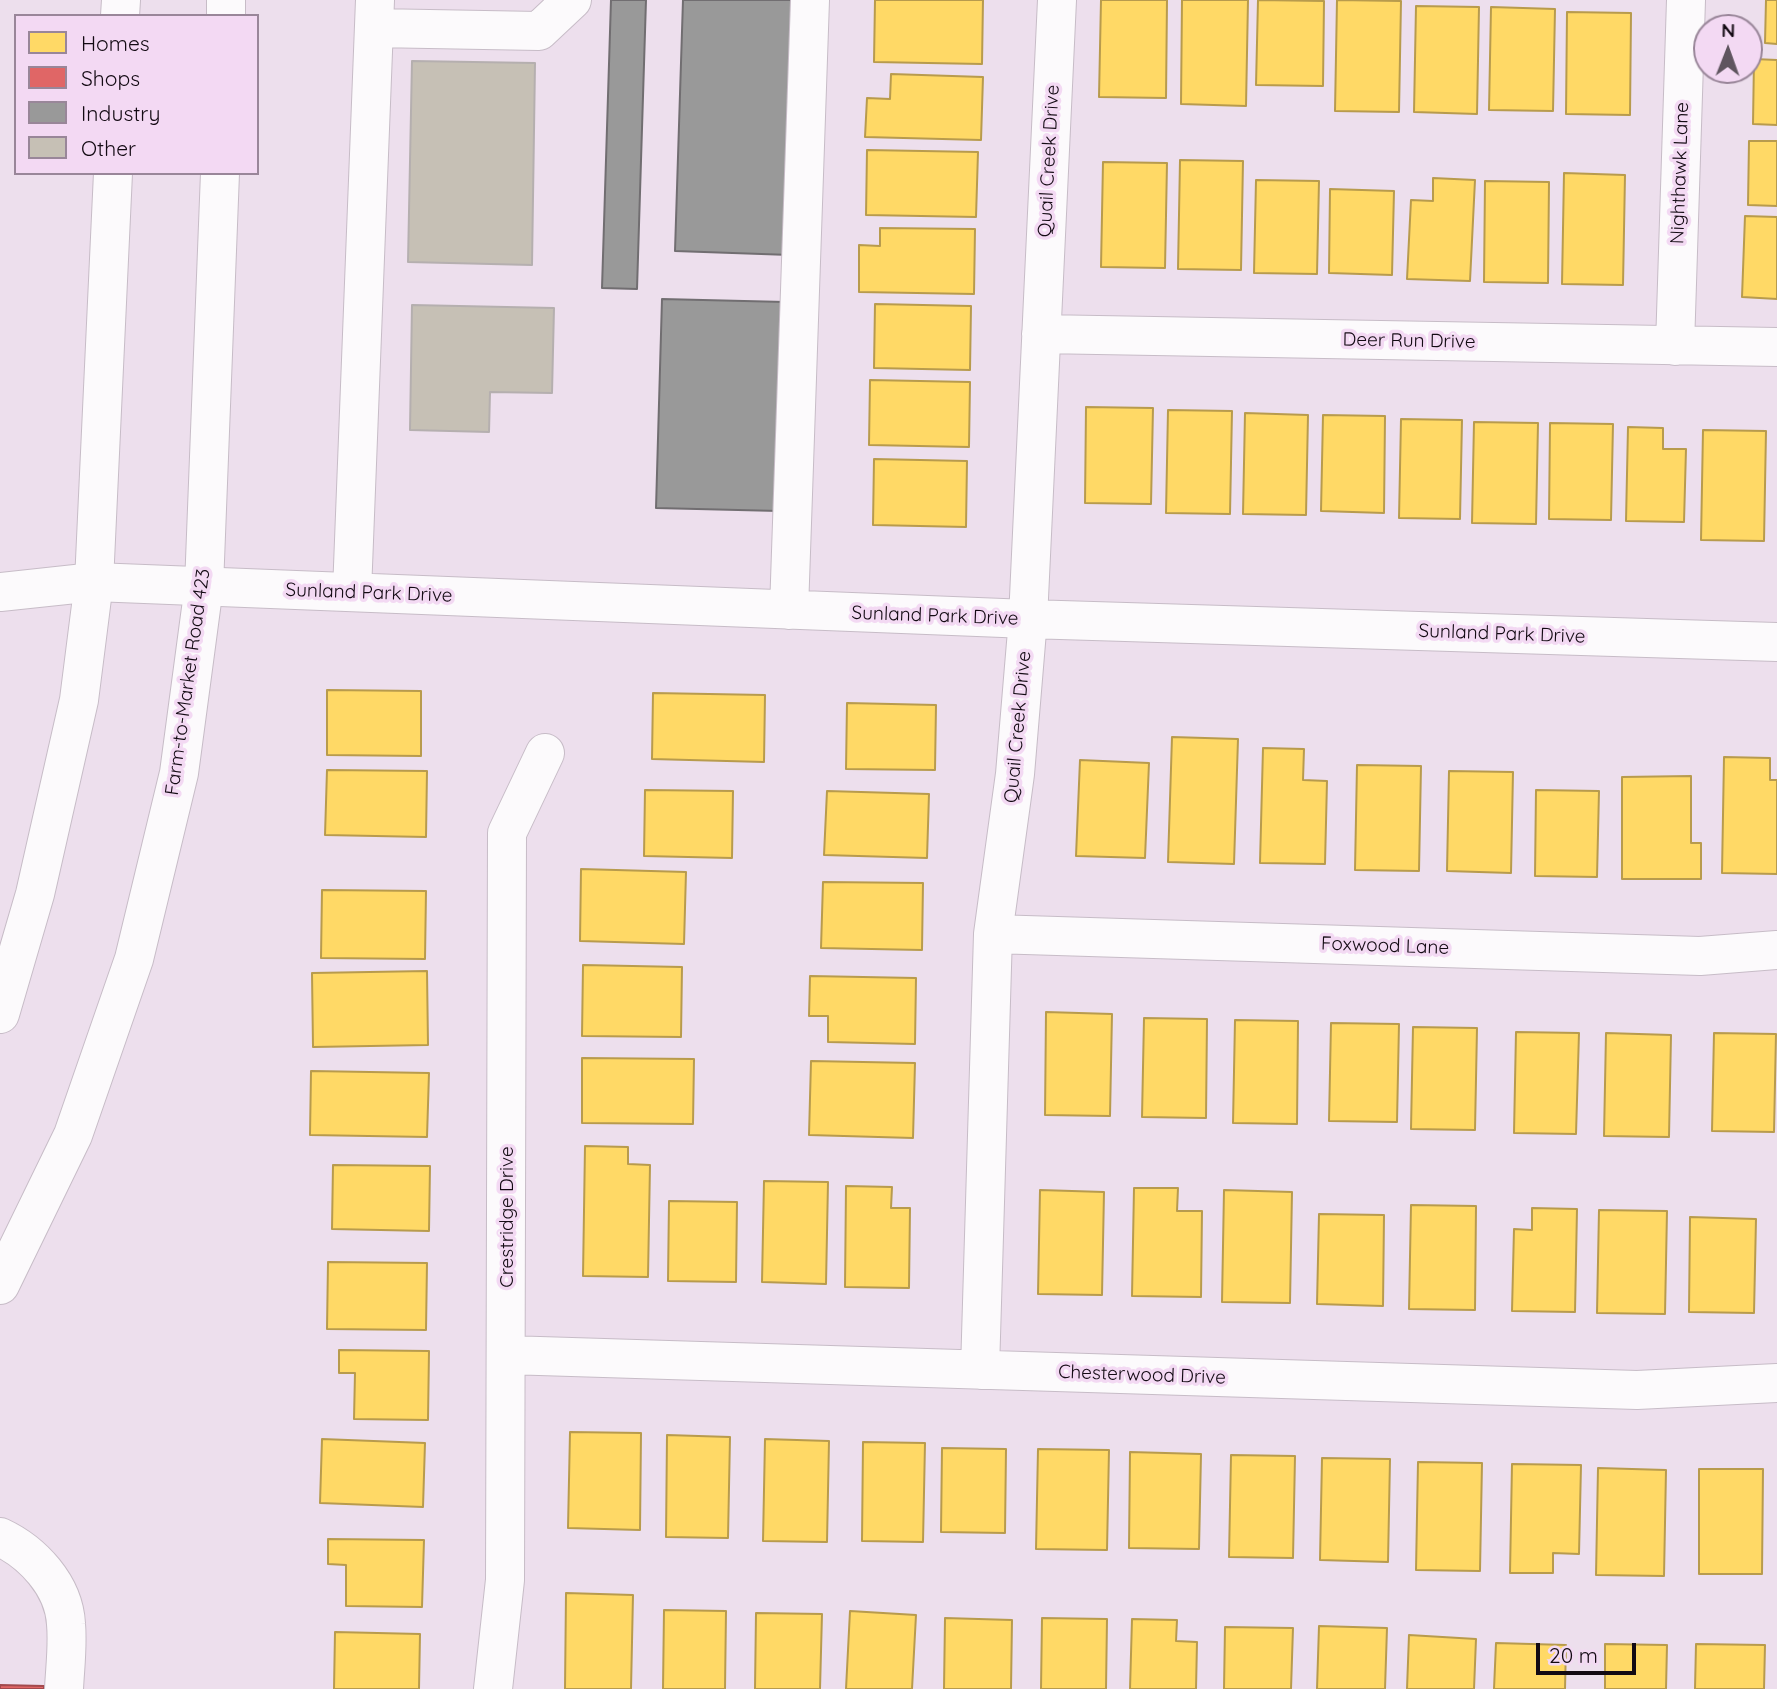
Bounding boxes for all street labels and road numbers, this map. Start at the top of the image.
street label: Quail Creek Drive [1034,84,1064,238]
street label: Nighthawk Lane [1666,102,1694,244]
street label: Deer Run Drive [1342,328,1476,354]
street label: Farm-to-Market Road 423 [161,567,215,797]
street label: Sunland Park Drive [285,579,453,607]
street label: Sunland Park Drive [851,602,1019,630]
street label: Sunland Park Drive [1418,620,1586,648]
street label: Quail Creek Drive [1000,650,1036,804]
street label: Foxwood Lane [1321,932,1449,960]
street label: Crestridge Drive [496,1146,518,1288]
street label: Chesterwood Drive [1058,1361,1226,1389]

